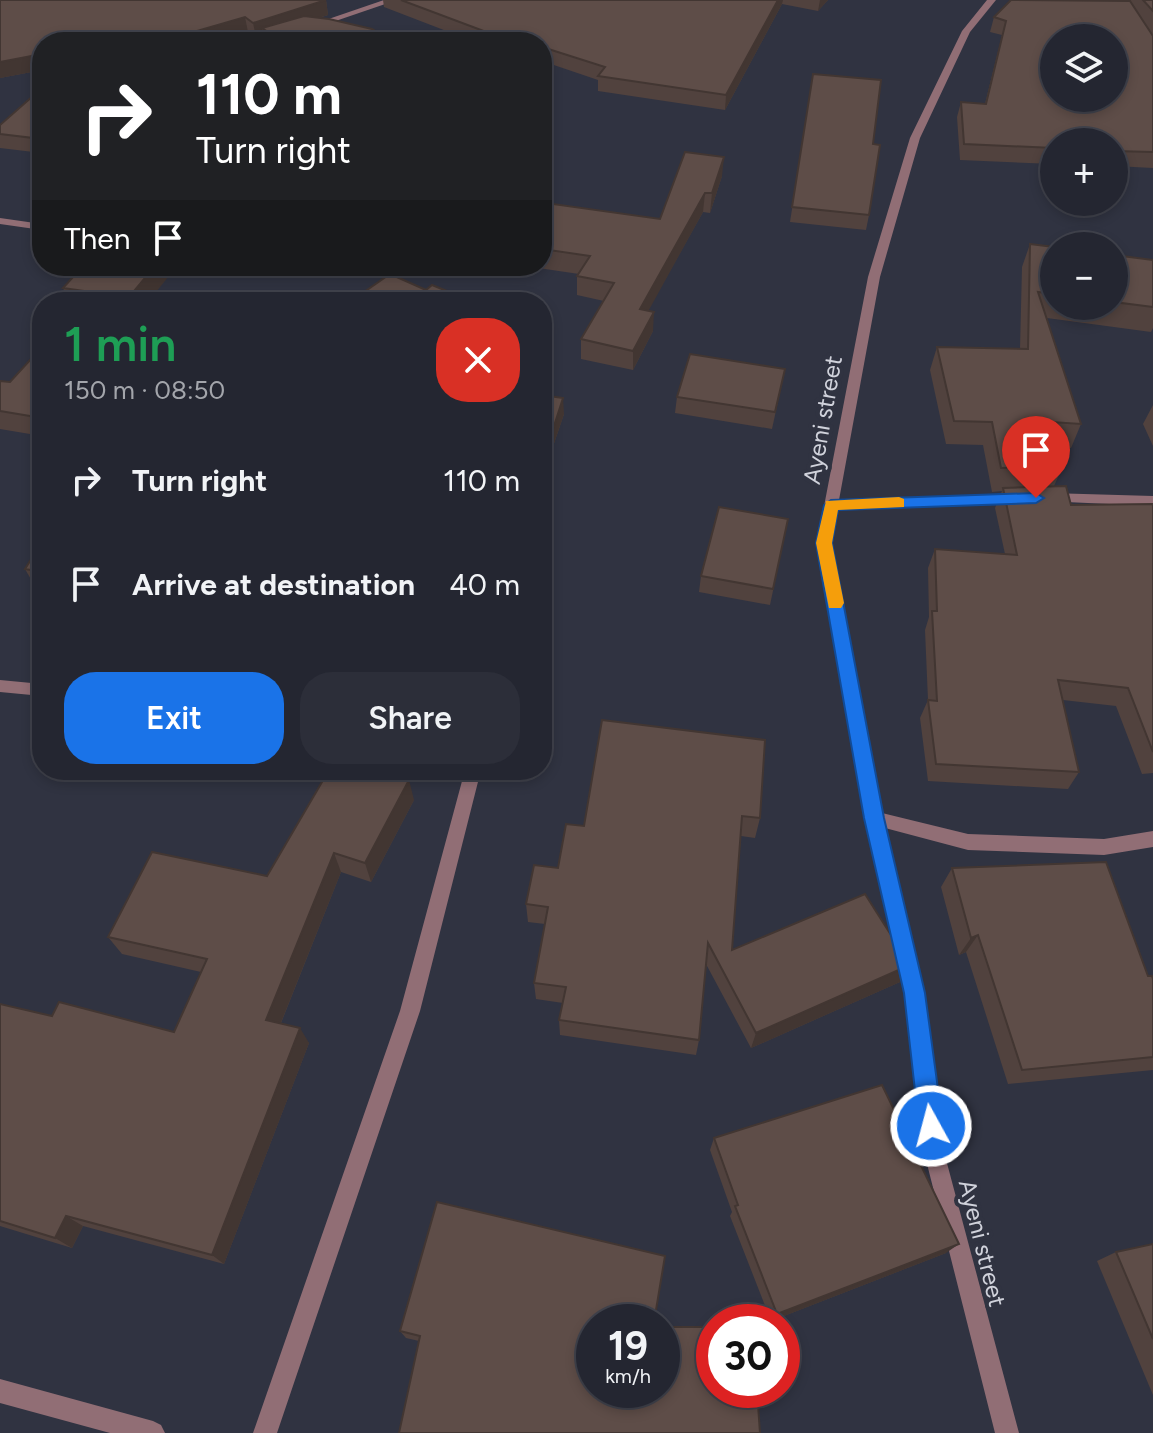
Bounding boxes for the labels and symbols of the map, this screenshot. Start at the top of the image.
street label: Ayeni street [797,353,848,486]
pin [1002,416,1070,498]
position arrow [889,1084,973,1168]
street label: Ayeni street [953,1176,1012,1309]
speed limit sign: 30 [696,1304,800,1408]

